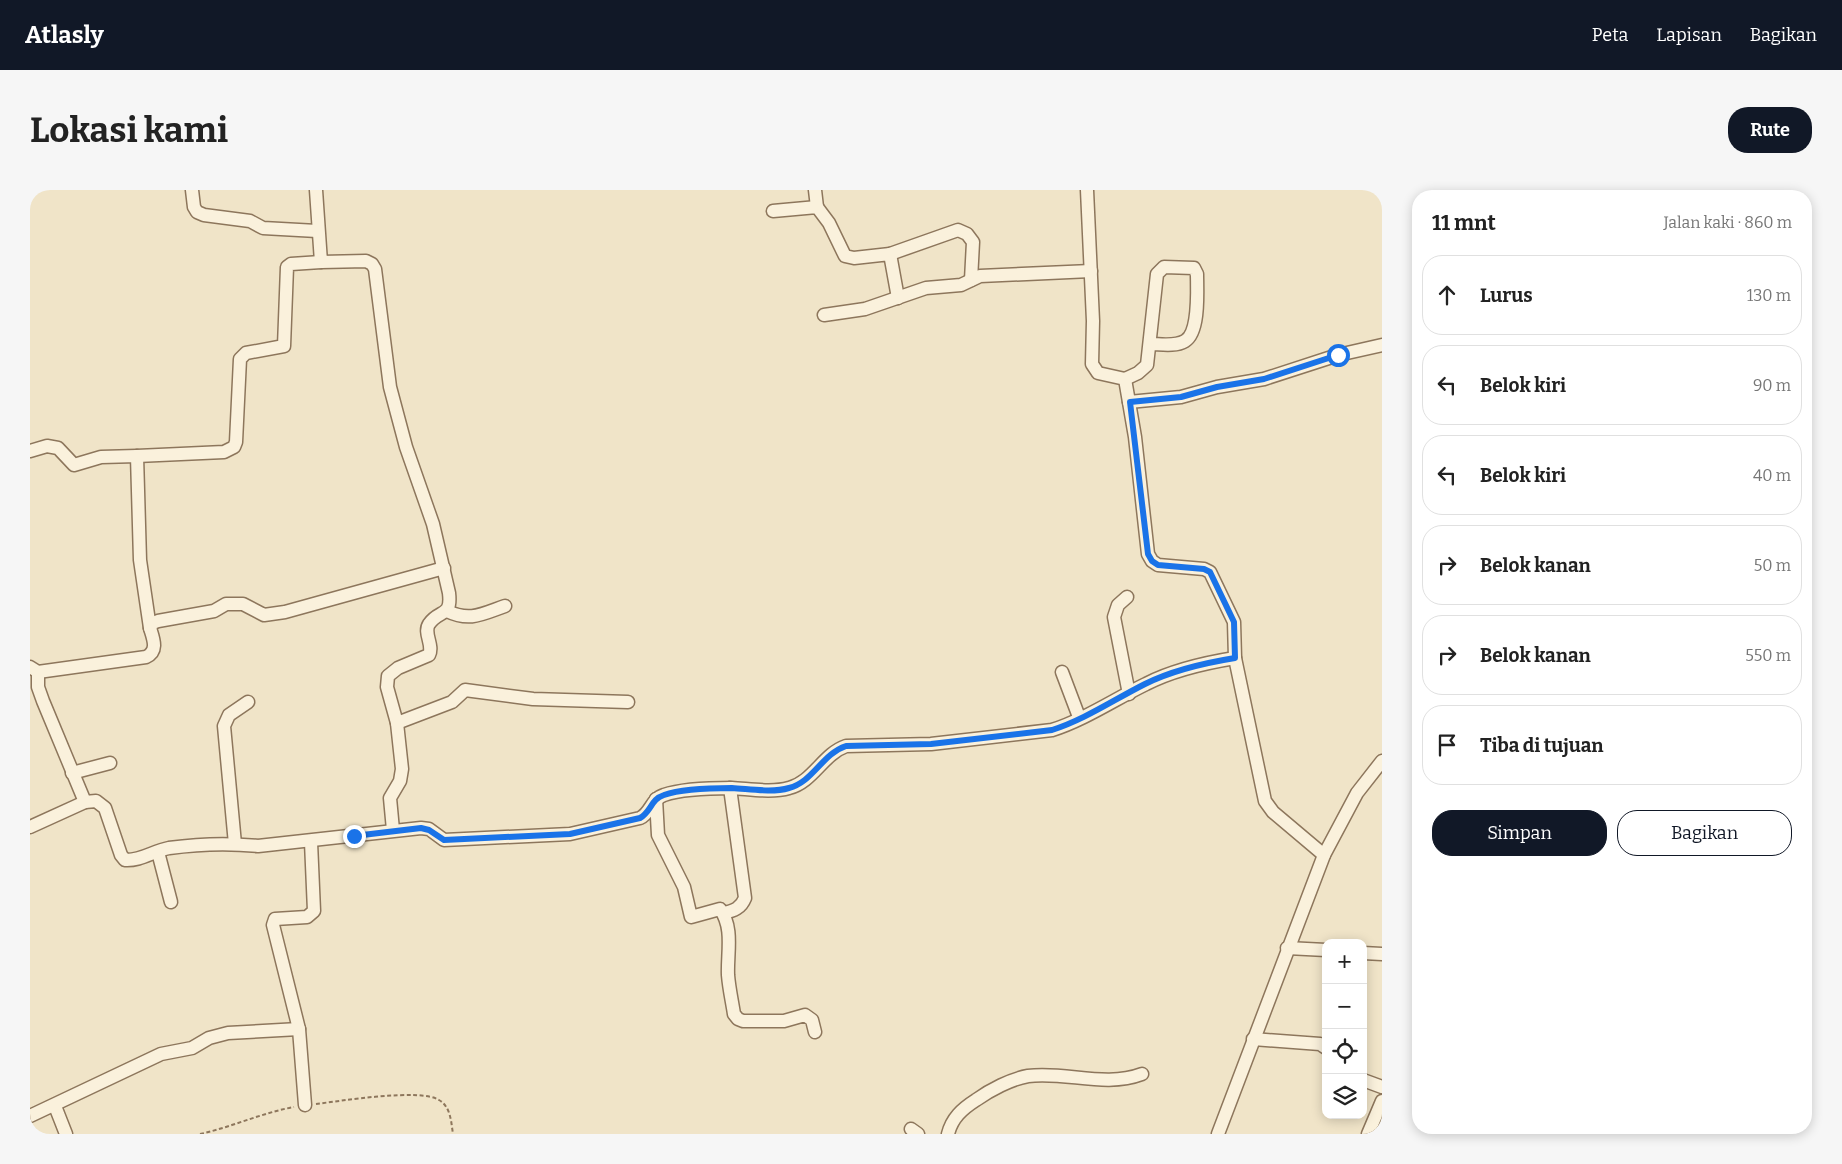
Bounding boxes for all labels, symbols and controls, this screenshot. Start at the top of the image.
text: Atlasly [25,21,104,49]
text: Peta [1592,24,1628,46]
text: Lapisan [1656,24,1722,46]
text: Bagikan [1750,24,1817,46]
button: Rute [1728,107,1812,153]
text: Lokasi kami [30,109,228,151]
text: 11 mnt [1432,210,1496,236]
text: Jalan kaki · 860 m [1663,213,1792,232]
icon: ahead [1433,281,1461,309]
text: Lurus [1480,284,1533,307]
text: 130 m [1747,286,1791,305]
route start [1327,344,1350,367]
icon: left [1433,371,1461,399]
text: Belok kiri [1480,374,1566,397]
text: 90 m [1753,376,1791,395]
icon: left [1433,461,1461,489]
text: Belok kiri [1480,464,1566,487]
text: 40 m [1753,466,1791,485]
icon: right [1433,551,1461,579]
text: Belok kanan [1480,554,1591,577]
text: 50 m [1754,556,1791,575]
icon: right [1433,641,1461,669]
text: Belok kanan [1480,644,1591,667]
text: 550 m [1745,646,1791,665]
icon: arrive [1433,731,1461,759]
text: Tiba di tujuan [1480,734,1604,757]
button: Simpan [1432,810,1607,856]
button: Bagikan [1617,810,1792,856]
route end [343,825,366,848]
map controls [1322,939,1367,1119]
button: + [1322,939,1367,984]
button: − [1322,984,1367,1029]
button: locate [1322,1029,1367,1074]
button: layers [1322,1074,1367,1119]

